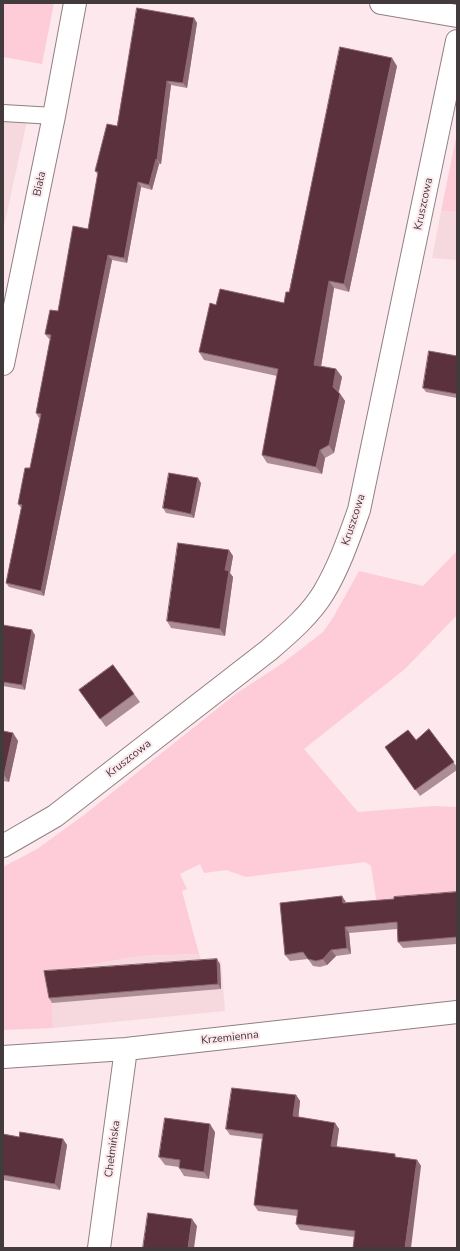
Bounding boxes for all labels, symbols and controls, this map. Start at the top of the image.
street label: Biała [31,170,49,198]
street label: Kruszcowa [412,177,436,231]
street label: Kruszcowa [340,493,368,547]
street label: Kruszcowa [104,737,154,781]
street label: Krzemienna [201,1028,259,1048]
street label: Chełmińska [102,1120,124,1178]

